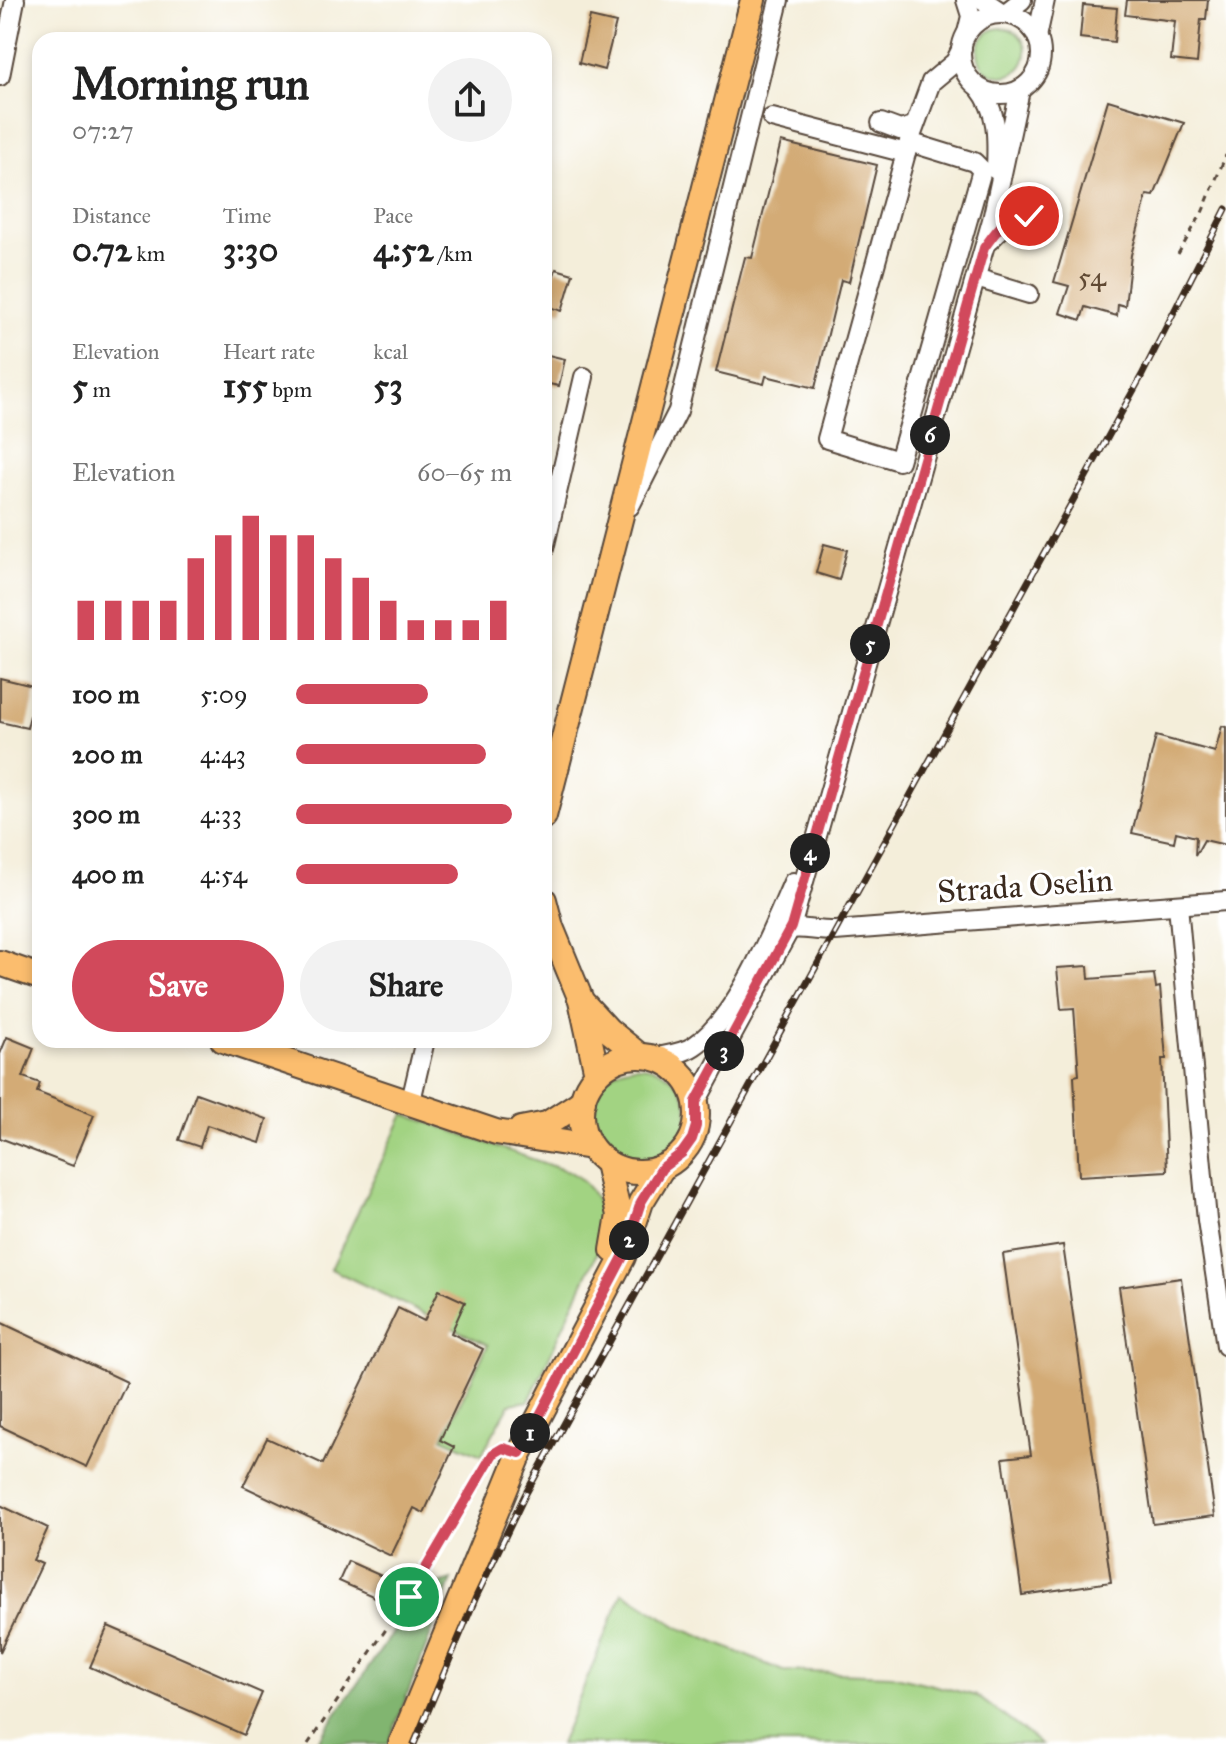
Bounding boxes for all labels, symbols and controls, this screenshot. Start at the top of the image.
text: Morning run [72,57,309,111]
button: share [428,58,512,142]
text: 07:27 [72,114,134,146]
pin [995,182,1063,250]
icon: check [1007,194,1051,238]
text: Distance [72,202,151,229]
text: Time [223,202,271,229]
text: Pace [373,202,413,229]
text: 0.72 [72,229,132,270]
text: 3:30 [223,229,278,270]
text: 4:52 [373,229,433,270]
text: km [132,240,165,267]
text: /km [433,240,473,267]
house number: 54 [1078,259,1107,294]
text: Elevation [72,338,159,365]
text: Heart rate [223,338,315,365]
text: kcal [373,338,408,365]
text: 5 [72,365,88,406]
text: 155 [223,365,267,406]
text: 53 [373,365,403,406]
text: m [88,376,111,403]
text: bpm [267,376,312,403]
pin: 6 [910,415,950,455]
text: 6 [924,421,936,448]
text: Elevation [72,456,175,488]
text: 60–65 m [417,456,512,488]
pin: 5 [850,624,890,664]
text: 5 [865,630,875,657]
text: 100 m [72,678,140,710]
text: 5:09 [200,678,248,710]
text: 200 m [72,738,143,770]
text: 4:43 [200,738,246,770]
text: 300 m [72,798,140,830]
text: 4:33 [200,798,242,830]
pin: 4 [790,833,830,873]
text: 4 [804,839,816,866]
text: 400 m [72,858,144,890]
text: 4:54 [200,858,247,890]
street label: Strada Oselin [936,860,1114,912]
button: Save [72,940,284,1032]
button: Share [300,940,512,1032]
pin: 3 [704,1031,744,1071]
text: 3 [720,1037,728,1064]
pin: 2 [609,1220,649,1260]
text: 2 [624,1226,634,1253]
pin: 1 [510,1413,550,1453]
text: 1 [526,1419,534,1446]
pin [375,1563,443,1631]
icon: arrive [387,1575,431,1619]

